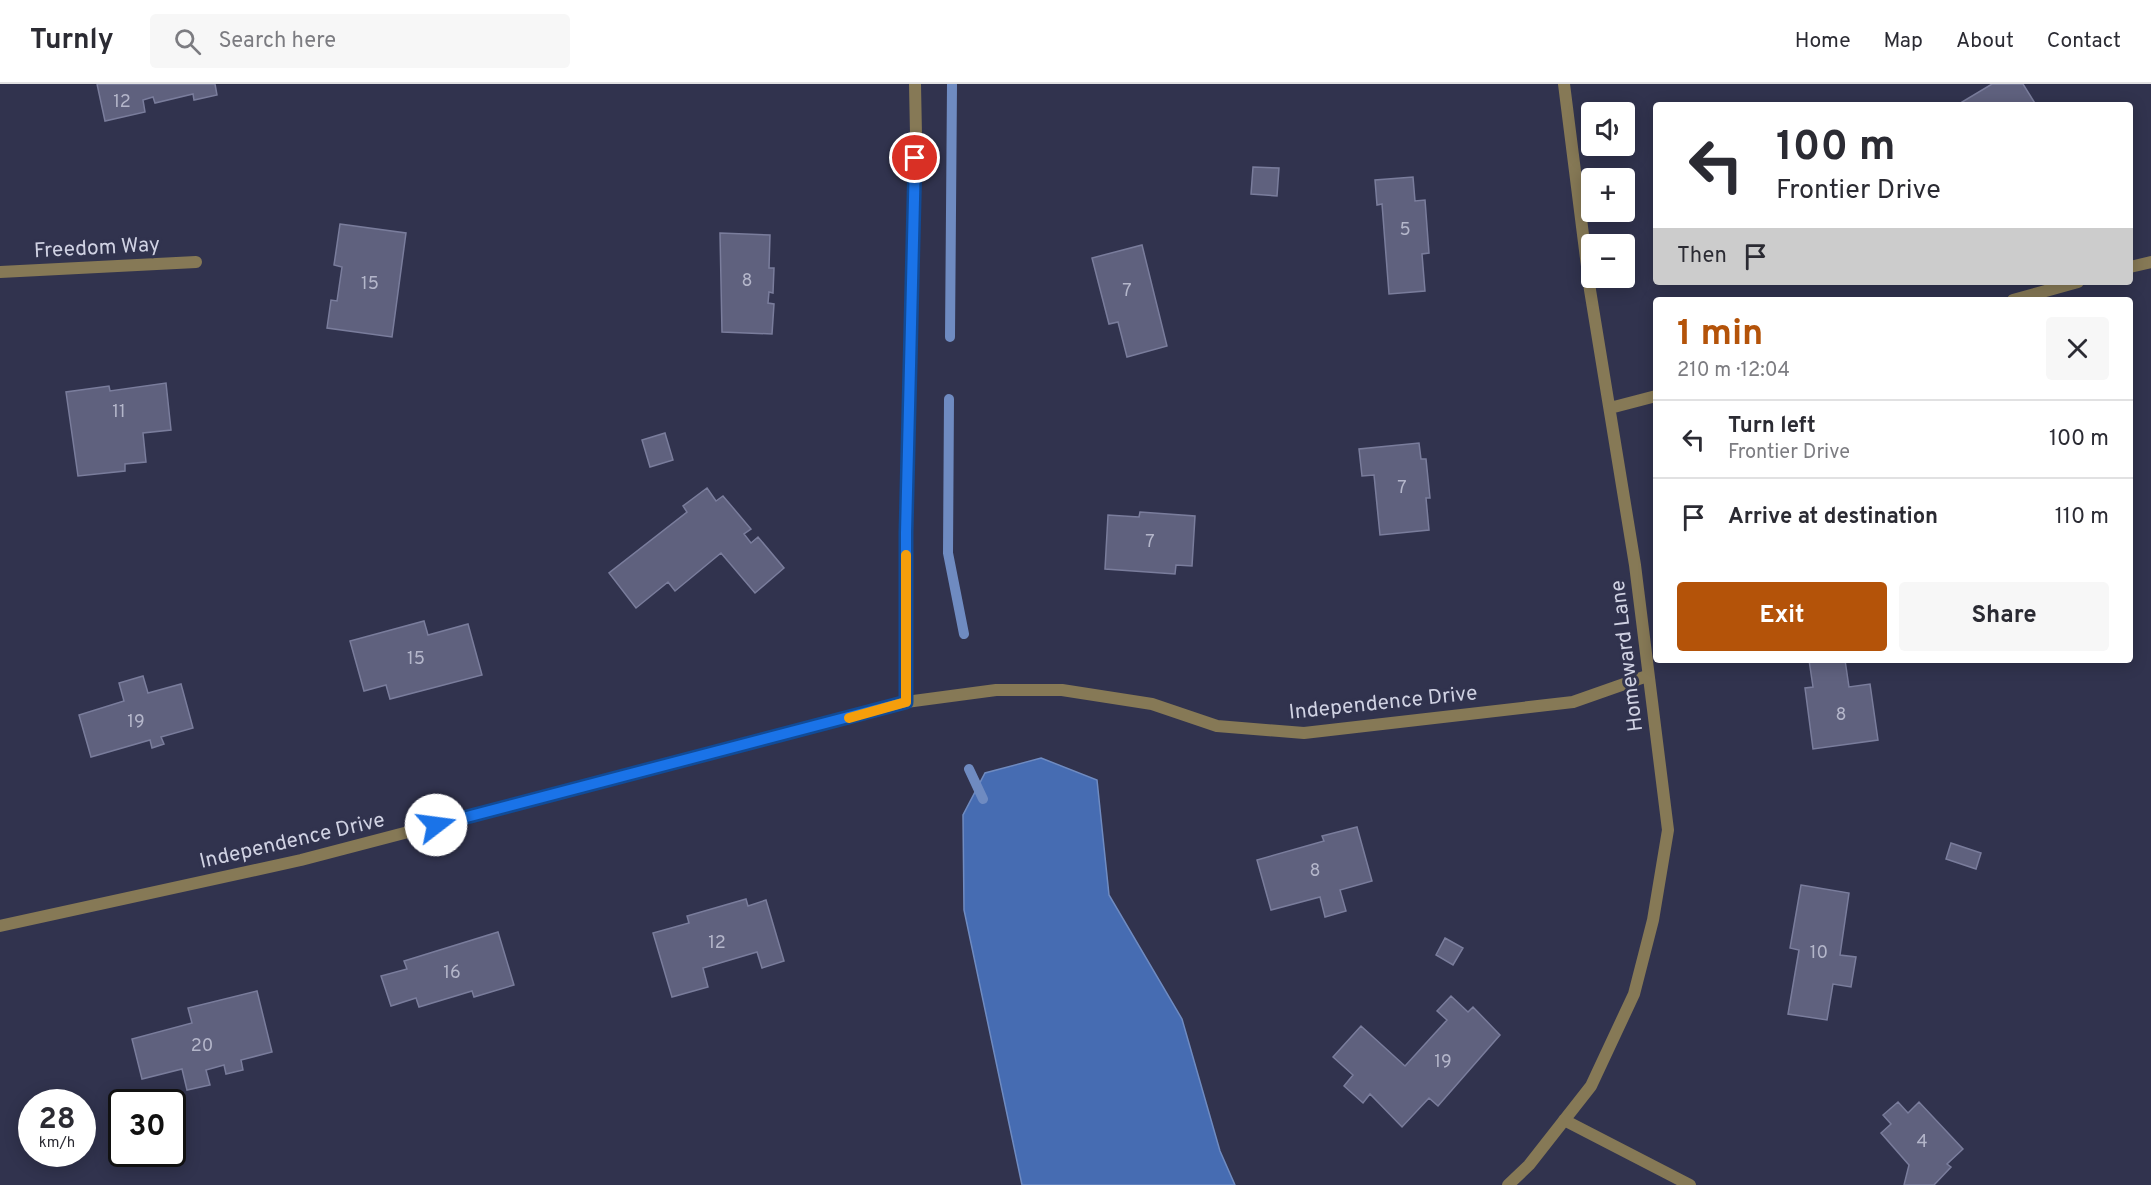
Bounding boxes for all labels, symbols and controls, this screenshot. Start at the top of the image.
search box [150,14,570,68]
text: Turnly [30,23,114,59]
icon: search [171,25,204,58]
text: Search here [219,28,336,55]
text: Home [1795,28,1851,55]
text: Map [1884,28,1923,55]
text: About [1956,28,2014,55]
text: Contact [2047,28,2121,55]
house number: 12 [113,91,131,114]
map controls [1581,102,1635,288]
button: sound [1581,102,1635,156]
text: 100 m [1776,122,1895,175]
icon: left [1677,126,1755,204]
pin [889,132,940,183]
icon: arrive [898,141,931,174]
button: + [1581,168,1635,222]
text: Frontier Drive [1776,174,1941,208]
house number: 5 [1399,219,1411,242]
street label: Freedom Way [33,232,161,265]
button: − [1581,234,1635,288]
icon: arrive [1739,240,1772,273]
text: Then [1677,243,1727,270]
house number: 8 [742,270,753,293]
house number: 15 [361,273,379,296]
house number: 7 [1122,280,1132,303]
text: 1 min [1677,312,1763,358]
button: close [2046,317,2109,380]
text: 210 m · 12:04 [1677,358,1790,384]
house number: 11 [112,401,126,424]
text: Turn left [1728,413,1816,440]
icon: left [1677,423,1710,456]
text: 100 m [2049,426,2109,453]
text: Frontier Drive [1728,440,1850,466]
house number: 7 [1397,477,1407,500]
icon: arrive [1677,501,1710,534]
text: Arrive at destination [1728,504,1938,531]
text: 110 m [2055,504,2109,531]
house number: 7 [1145,531,1155,554]
street label: Homeward Lane [1605,578,1650,733]
button: Exit [1677,582,1887,651]
button: Share [1899,582,2109,651]
house number: 15 [407,648,425,671]
street label: Independence Drive [1288,680,1479,727]
house number: 8 [1836,704,1847,727]
house number: 19 [127,711,145,734]
position arrow [404,793,468,857]
street label: Independence Drive [197,807,388,876]
house number: 8 [1310,860,1321,883]
house number: 12 [708,932,726,955]
house number: 10 [1810,942,1828,965]
house number: 16 [443,962,461,985]
house number: 20 [191,1035,213,1058]
house number: 19 [1434,1051,1452,1074]
speed limit sign: 30 [108,1089,186,1167]
text: 28 [38,1102,76,1139]
house number: 4 [1916,1131,1928,1154]
text: km/h [39,1134,75,1153]

